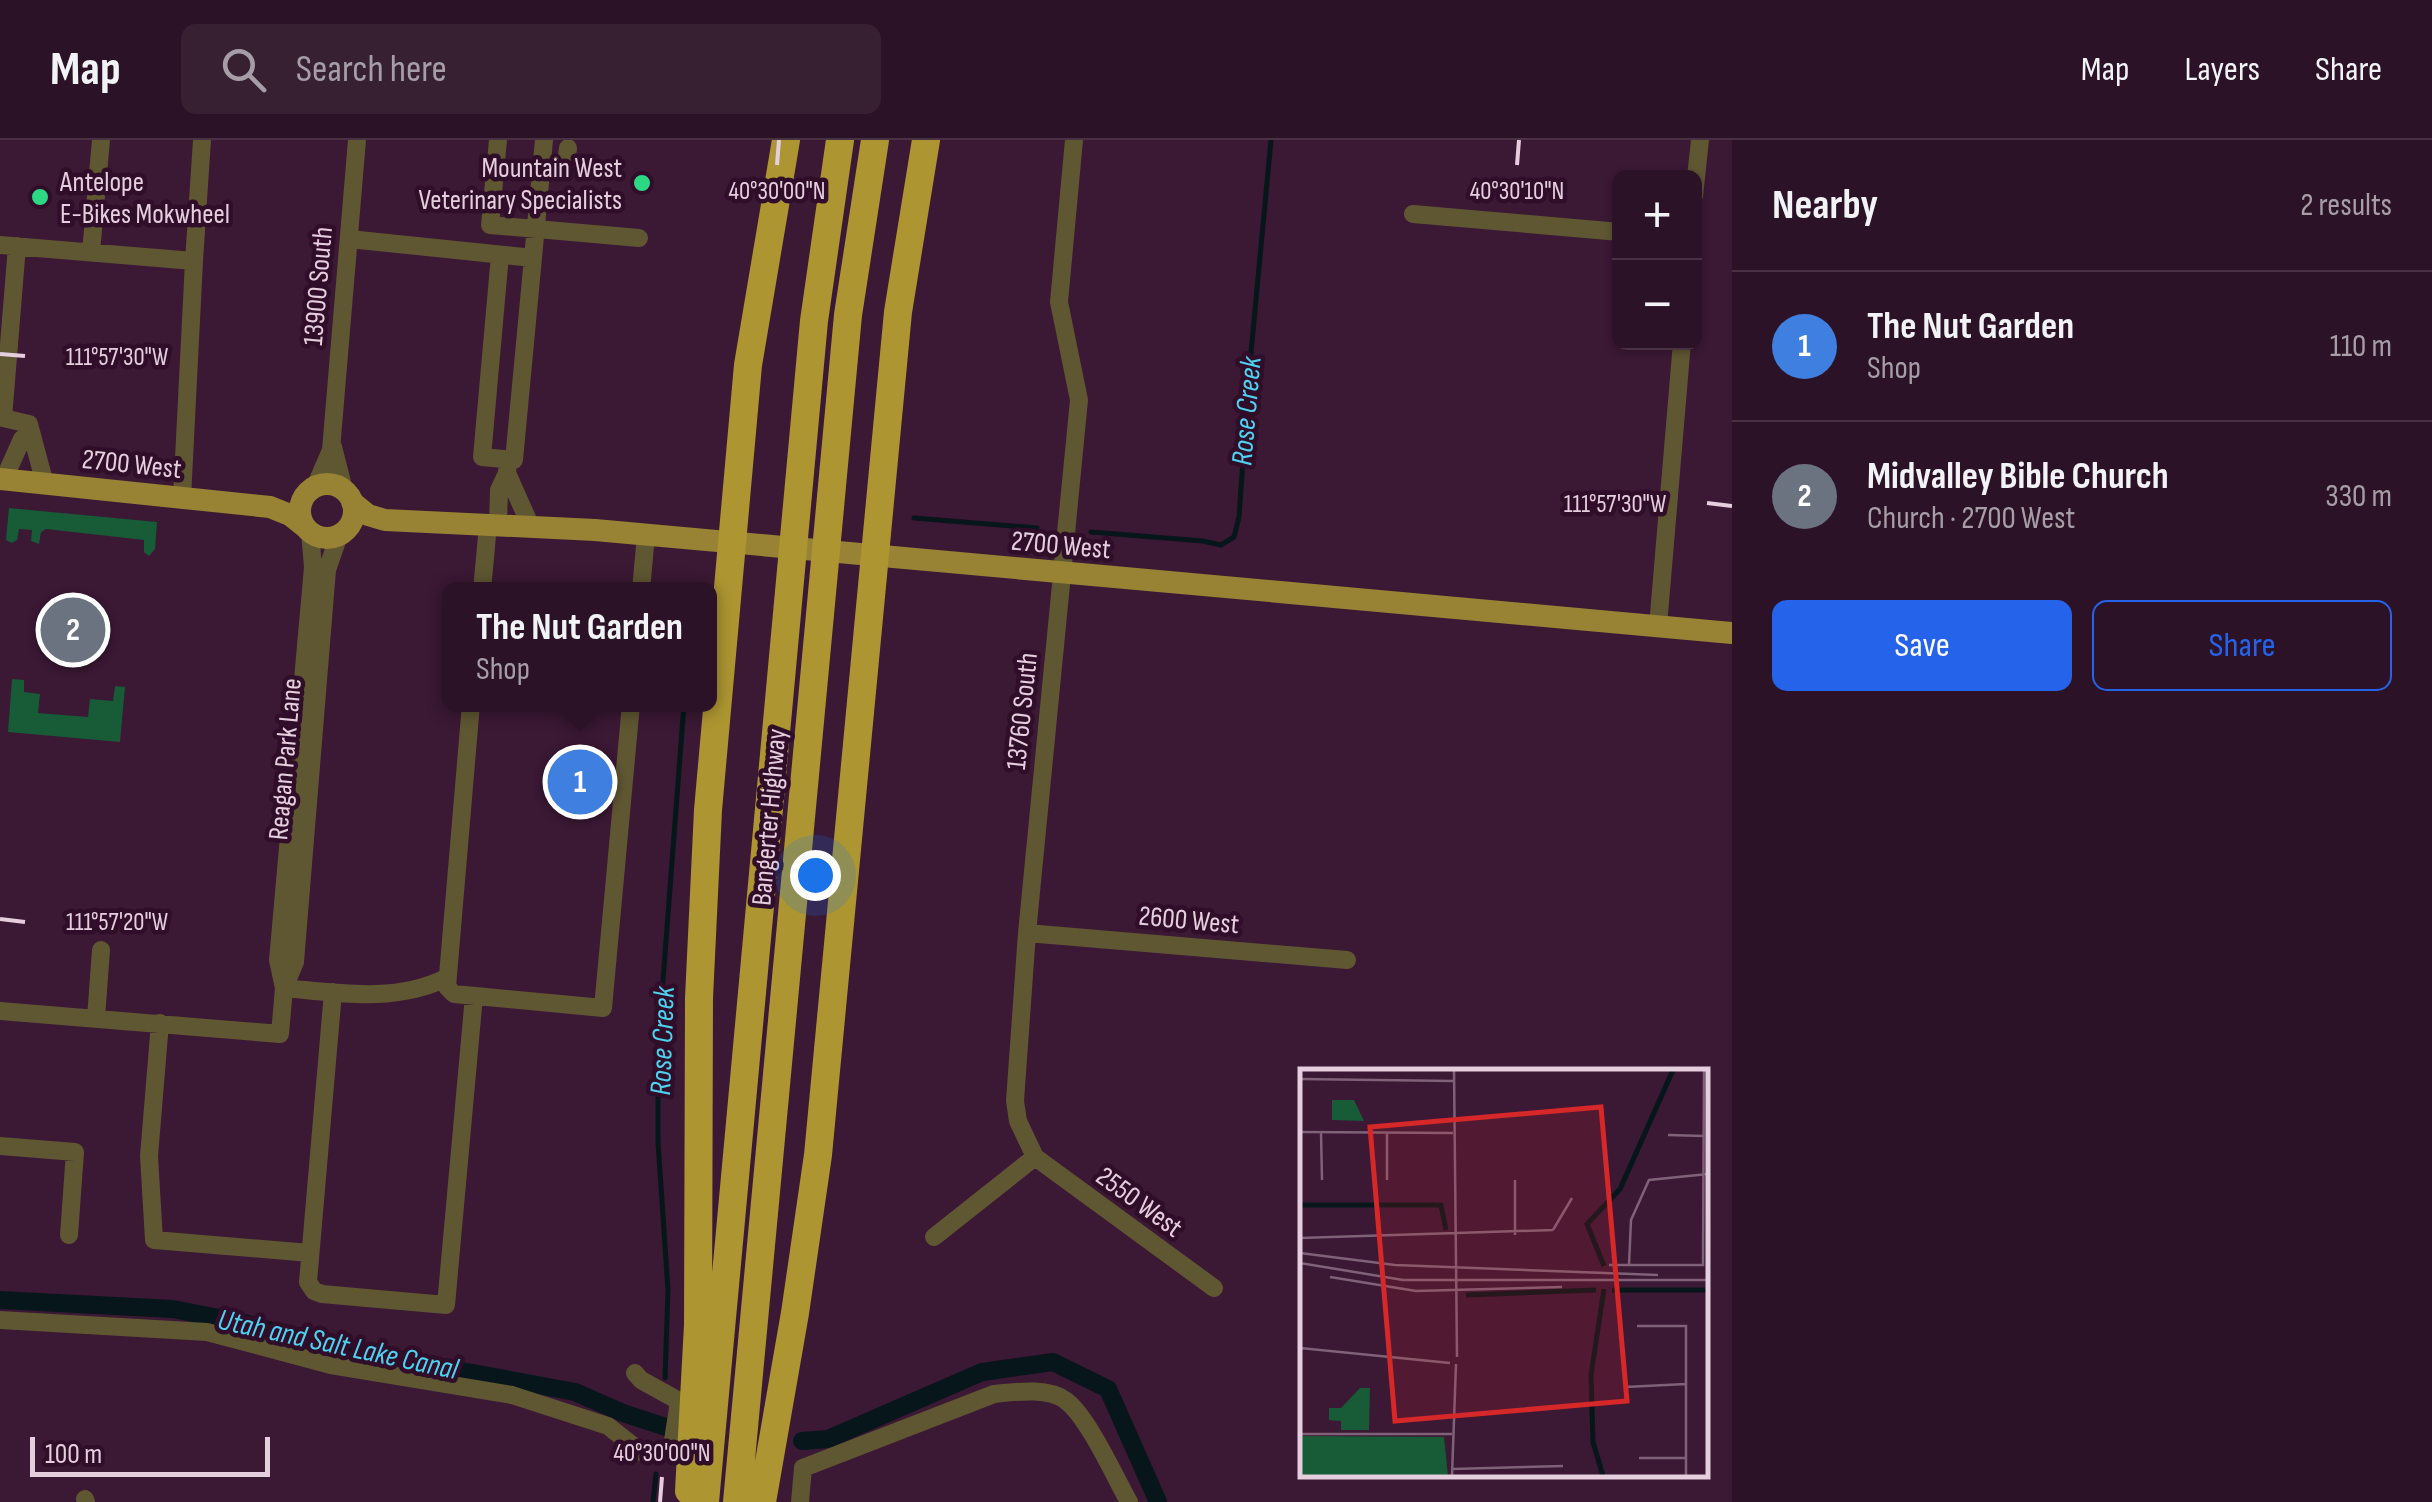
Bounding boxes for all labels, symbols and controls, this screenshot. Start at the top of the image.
search box [181,24,881,114]
text: Map [50,41,121,98]
icon: search [216,42,271,97]
text: Search here [296,47,447,92]
text: Map [2081,48,2129,91]
text: Layers [2184,48,2260,91]
text: Share [2315,48,2382,91]
place label: Mountain West Veterinary Specialists [419,152,622,217]
place label: Antelope E-Bikes Mokwheel [59,166,230,231]
map controls [1612,170,1702,350]
button: + [1612,170,1702,260]
marker: Mountain West Veterinary Specialists [631,172,653,194]
text: 40°30'00"N [729,176,825,207]
text: 40°30'10"N [1470,176,1564,207]
text: Nearby [1772,180,1878,231]
marker: Antelope E-Bikes Mokwheel [29,186,51,208]
text: 2 results [2300,186,2392,225]
street label: 13900 South [297,225,340,347]
button: − [1612,260,1702,350]
text: The Nut Garden [1867,304,2074,349]
text: 1 [1798,327,1811,366]
text: 110 m [2330,327,2392,366]
text: 111°57'30"W [66,342,168,373]
text: Shop [1867,349,1921,388]
water label: Rose Creek [1224,354,1270,467]
street label: 2700 West [81,443,183,486]
text: Midvalley Bible Church [1867,454,2169,499]
text: 2 [1797,477,1812,516]
text: 330 m [2325,477,2392,516]
text: 111°57'30"W [1564,489,1666,520]
text: Church · 2700 West [1867,499,2075,538]
street label: 2700 West [1010,525,1112,566]
popup [442,582,717,712]
pin: 2 [40,592,106,668]
button: Save [1772,600,2072,691]
button: Share [2092,600,2392,691]
text: The Nut Garden [476,605,683,650]
text: Shop [476,650,530,689]
street label: 13760 South [1000,651,1045,771]
street label: Reagan Park Lane [262,677,309,841]
street label: Bangerter Highway [745,727,794,907]
pin: 1 [548,744,612,820]
your location [790,850,841,901]
street label: 2600 West [1137,900,1241,941]
text: 111°57'20"W [66,907,168,938]
water label: Rose Creek [643,985,683,1096]
inset map [1300,1069,1707,1477]
street label: 2550 West [1090,1160,1189,1245]
water label: Utah and Salt Lake Canal [214,1302,463,1388]
scale bar [30,1432,270,1476]
text: 100 m [45,1438,102,1471]
text: 40°30'00"N [614,1438,710,1469]

